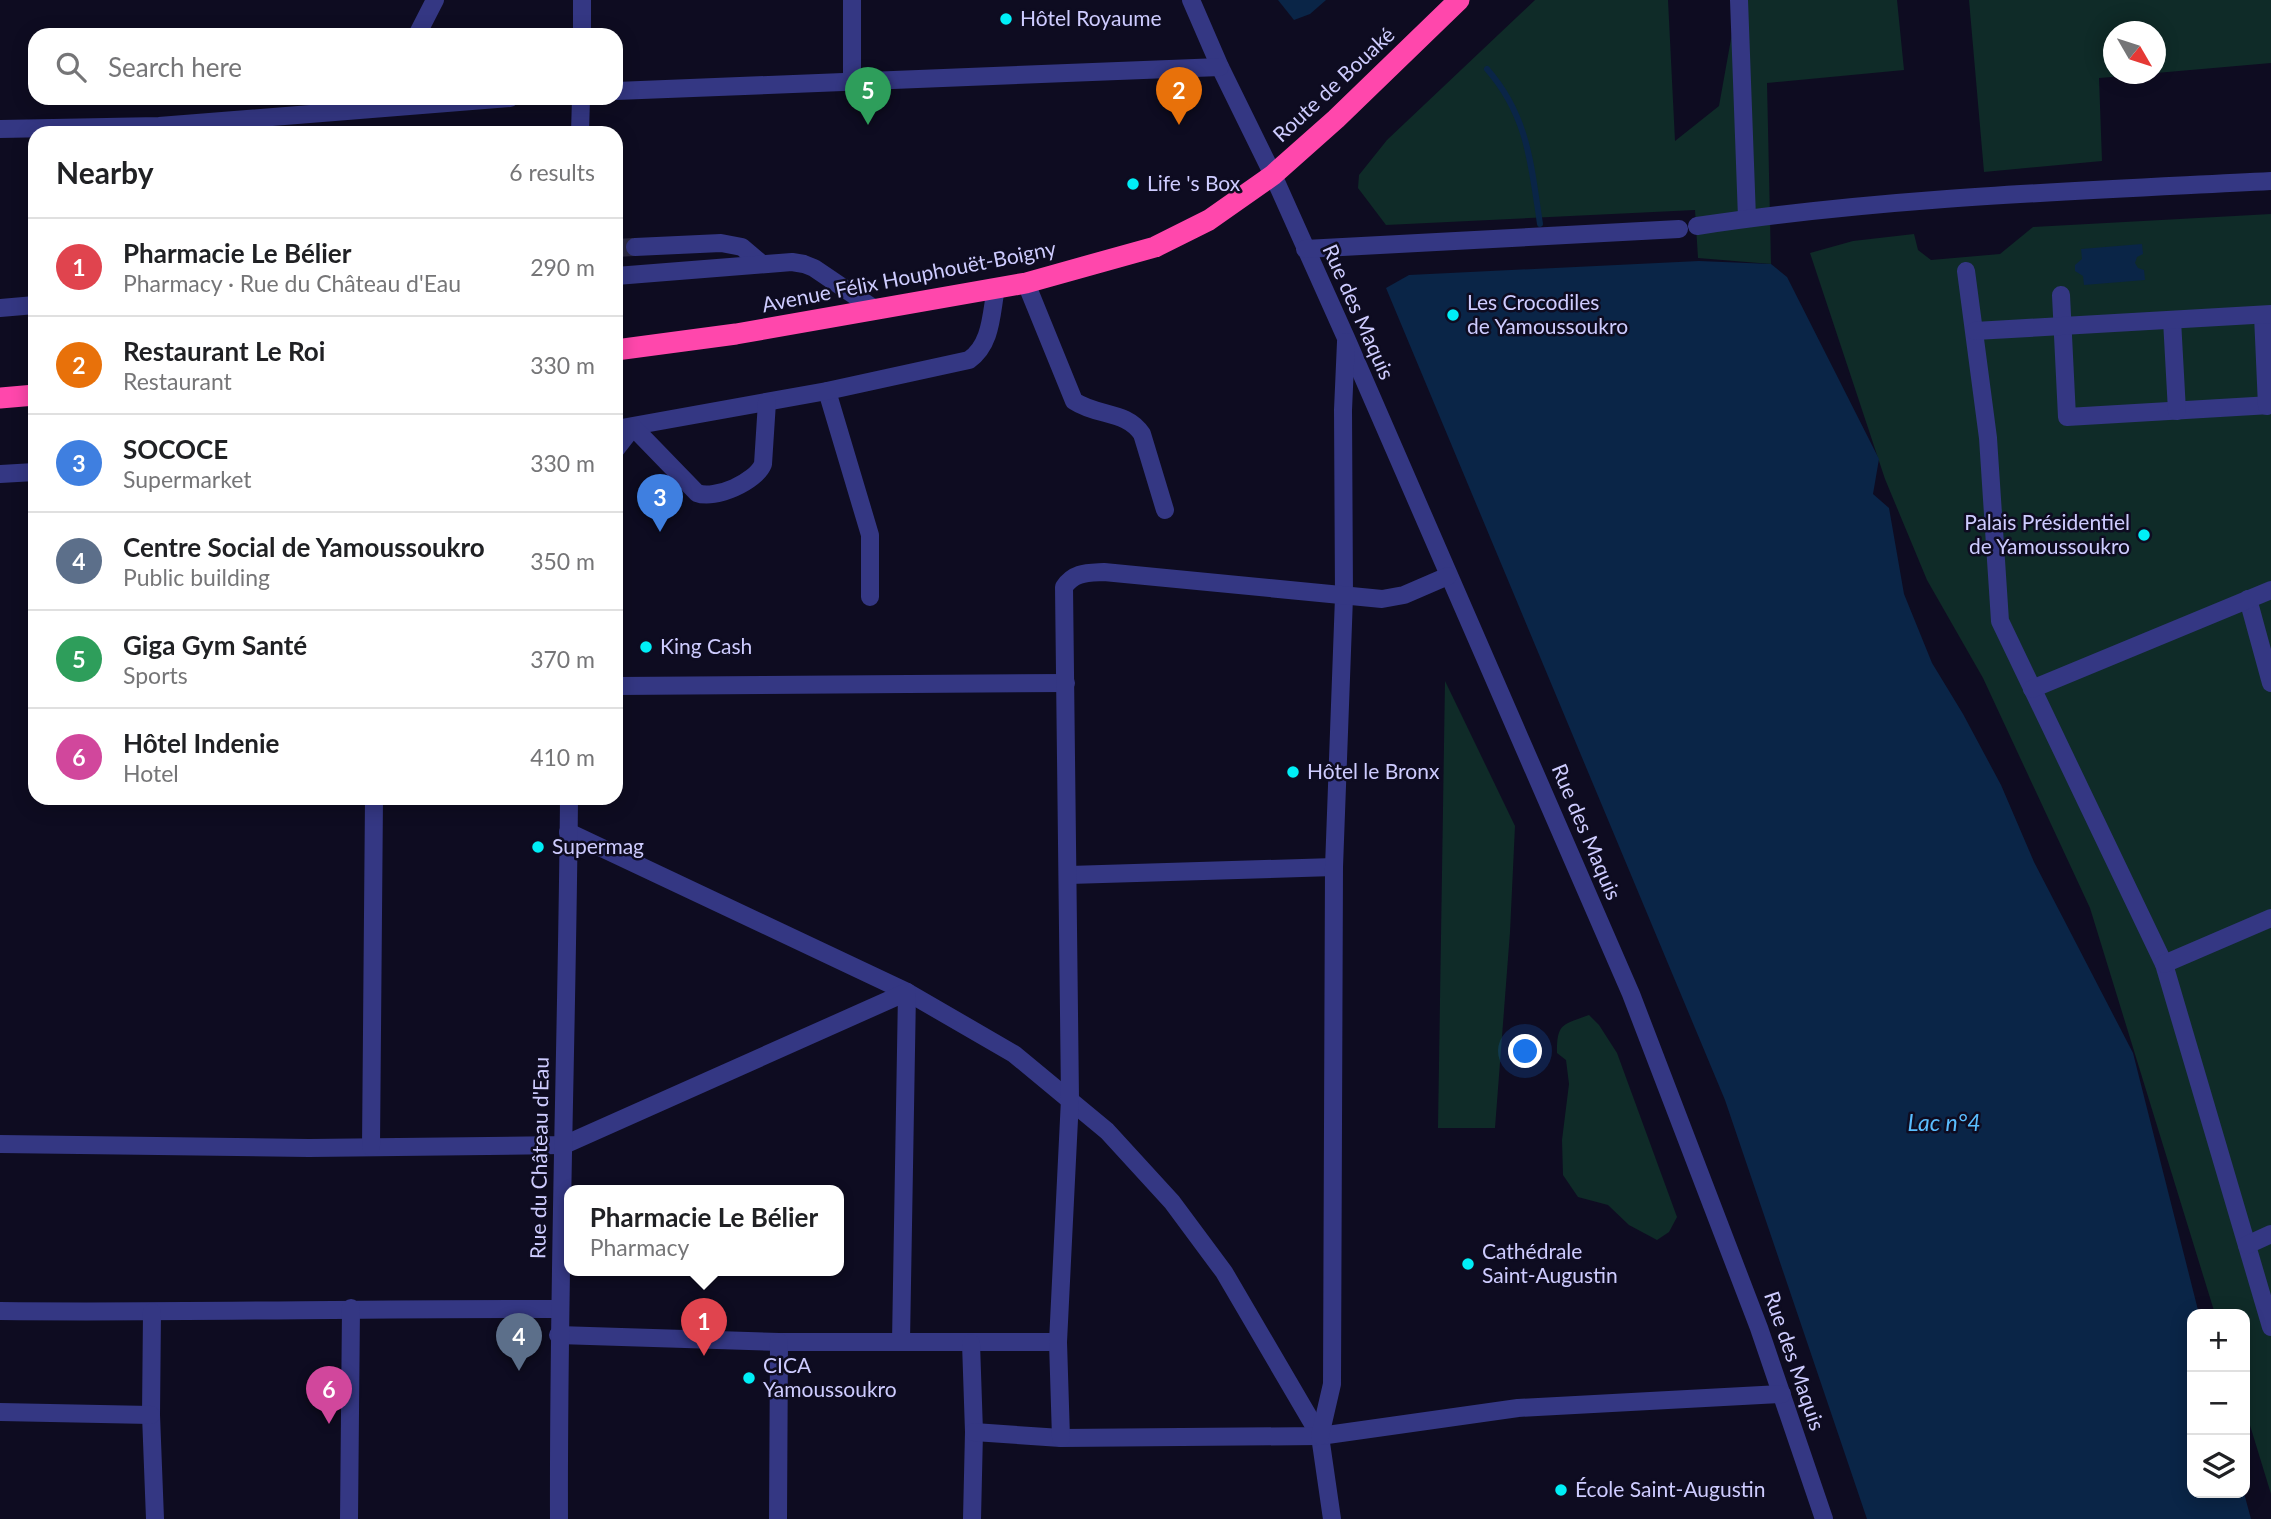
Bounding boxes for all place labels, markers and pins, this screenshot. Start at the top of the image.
place label: Hôtel Royaume [1020,5,1162,30]
marker: Hôtel Royaume [998,11,1014,27]
pin: 5 [845,67,891,125]
pin: 2 [1156,67,1202,125]
place label: Life 's Box [1147,170,1241,195]
marker: Life 's Box [1125,176,1141,192]
place label: Les Crocodiles de Yamoussoukro [1467,289,1628,338]
marker: Les Crocodiles de Yamoussoukro [1445,307,1461,323]
pin: 3 [637,474,683,532]
place label: Palais Présidentiel de Yamoussoukro [1964,509,2130,558]
marker: Palais Présidentiel de Yamoussoukro [2136,527,2152,543]
place label: King Cash [660,633,752,658]
marker: King Cash [638,639,654,655]
place label: Hôtel le Bronx [1307,758,1440,783]
marker: Hôtel le Bronx [1285,764,1301,780]
place label: Supermag [552,833,644,858]
marker: Supermag [530,839,546,855]
place label: Cathédrale Saint-Augustin [1482,1238,1618,1287]
marker: Cathédrale Saint-Augustin [1460,1256,1476,1272]
pin: 1 [681,1298,727,1356]
pin: 4 [496,1313,542,1371]
place label: CICA Yamoussoukro [763,1352,897,1401]
pin: 6 [306,1366,352,1424]
marker: CICA Yamoussoukro [741,1370,757,1386]
place label: École Saint-Augustin [1575,1476,1765,1501]
marker: École Saint-Augustin [1553,1482,1569,1498]

